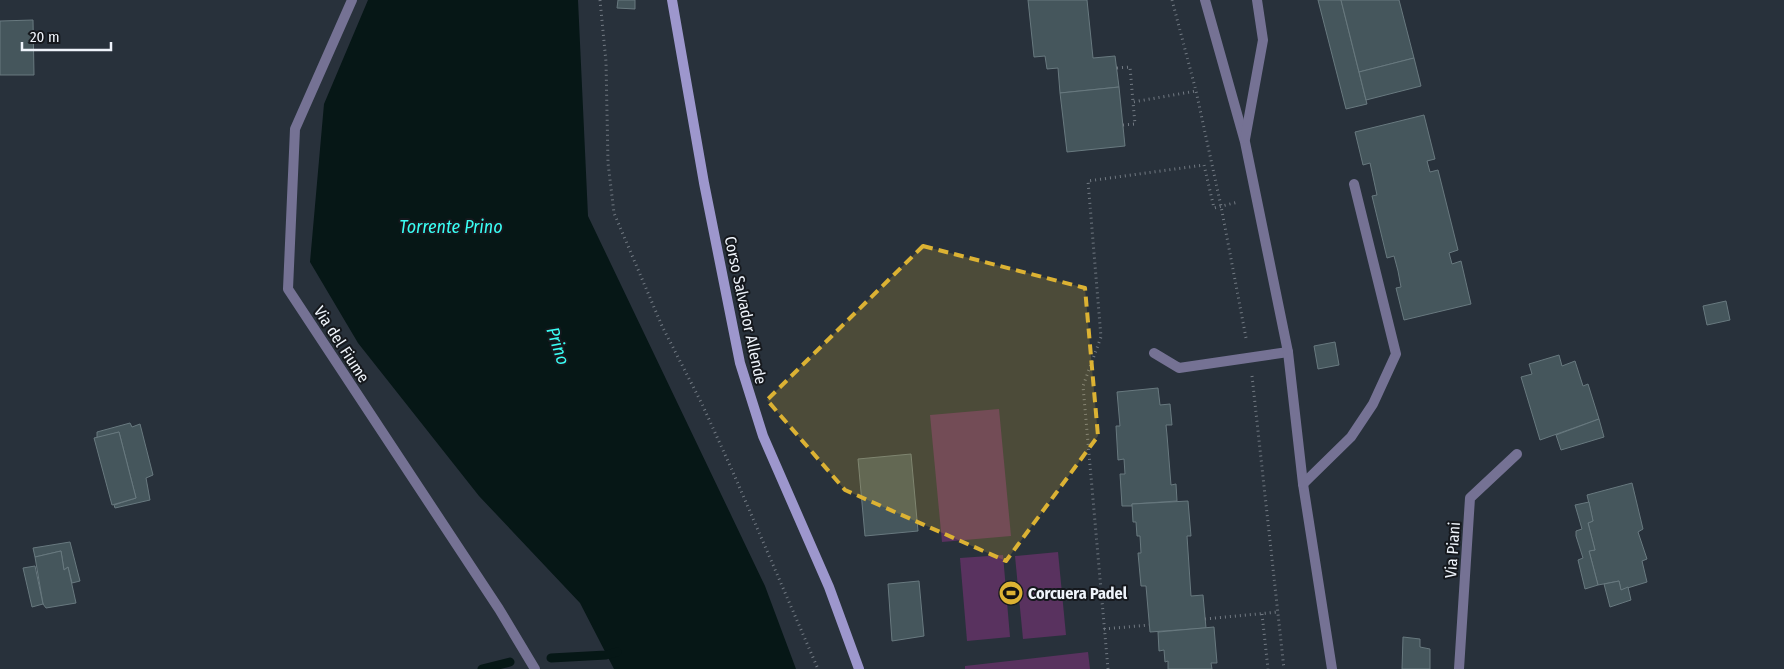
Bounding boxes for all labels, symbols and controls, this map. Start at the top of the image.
scale bar [22,20,111,52]
text: 20 m [30,28,60,46]
water label: Torrente Prino [399,216,503,238]
street label: Corso Salvador Allende [721,234,771,386]
street label: Via del Fiume [310,302,373,386]
water label: Prino [542,324,574,368]
street label: Via Piani [1441,521,1464,579]
sports icon: Corcuera Padel [998,580,1024,606]
place label: Corcuera Padel [1028,584,1128,603]

